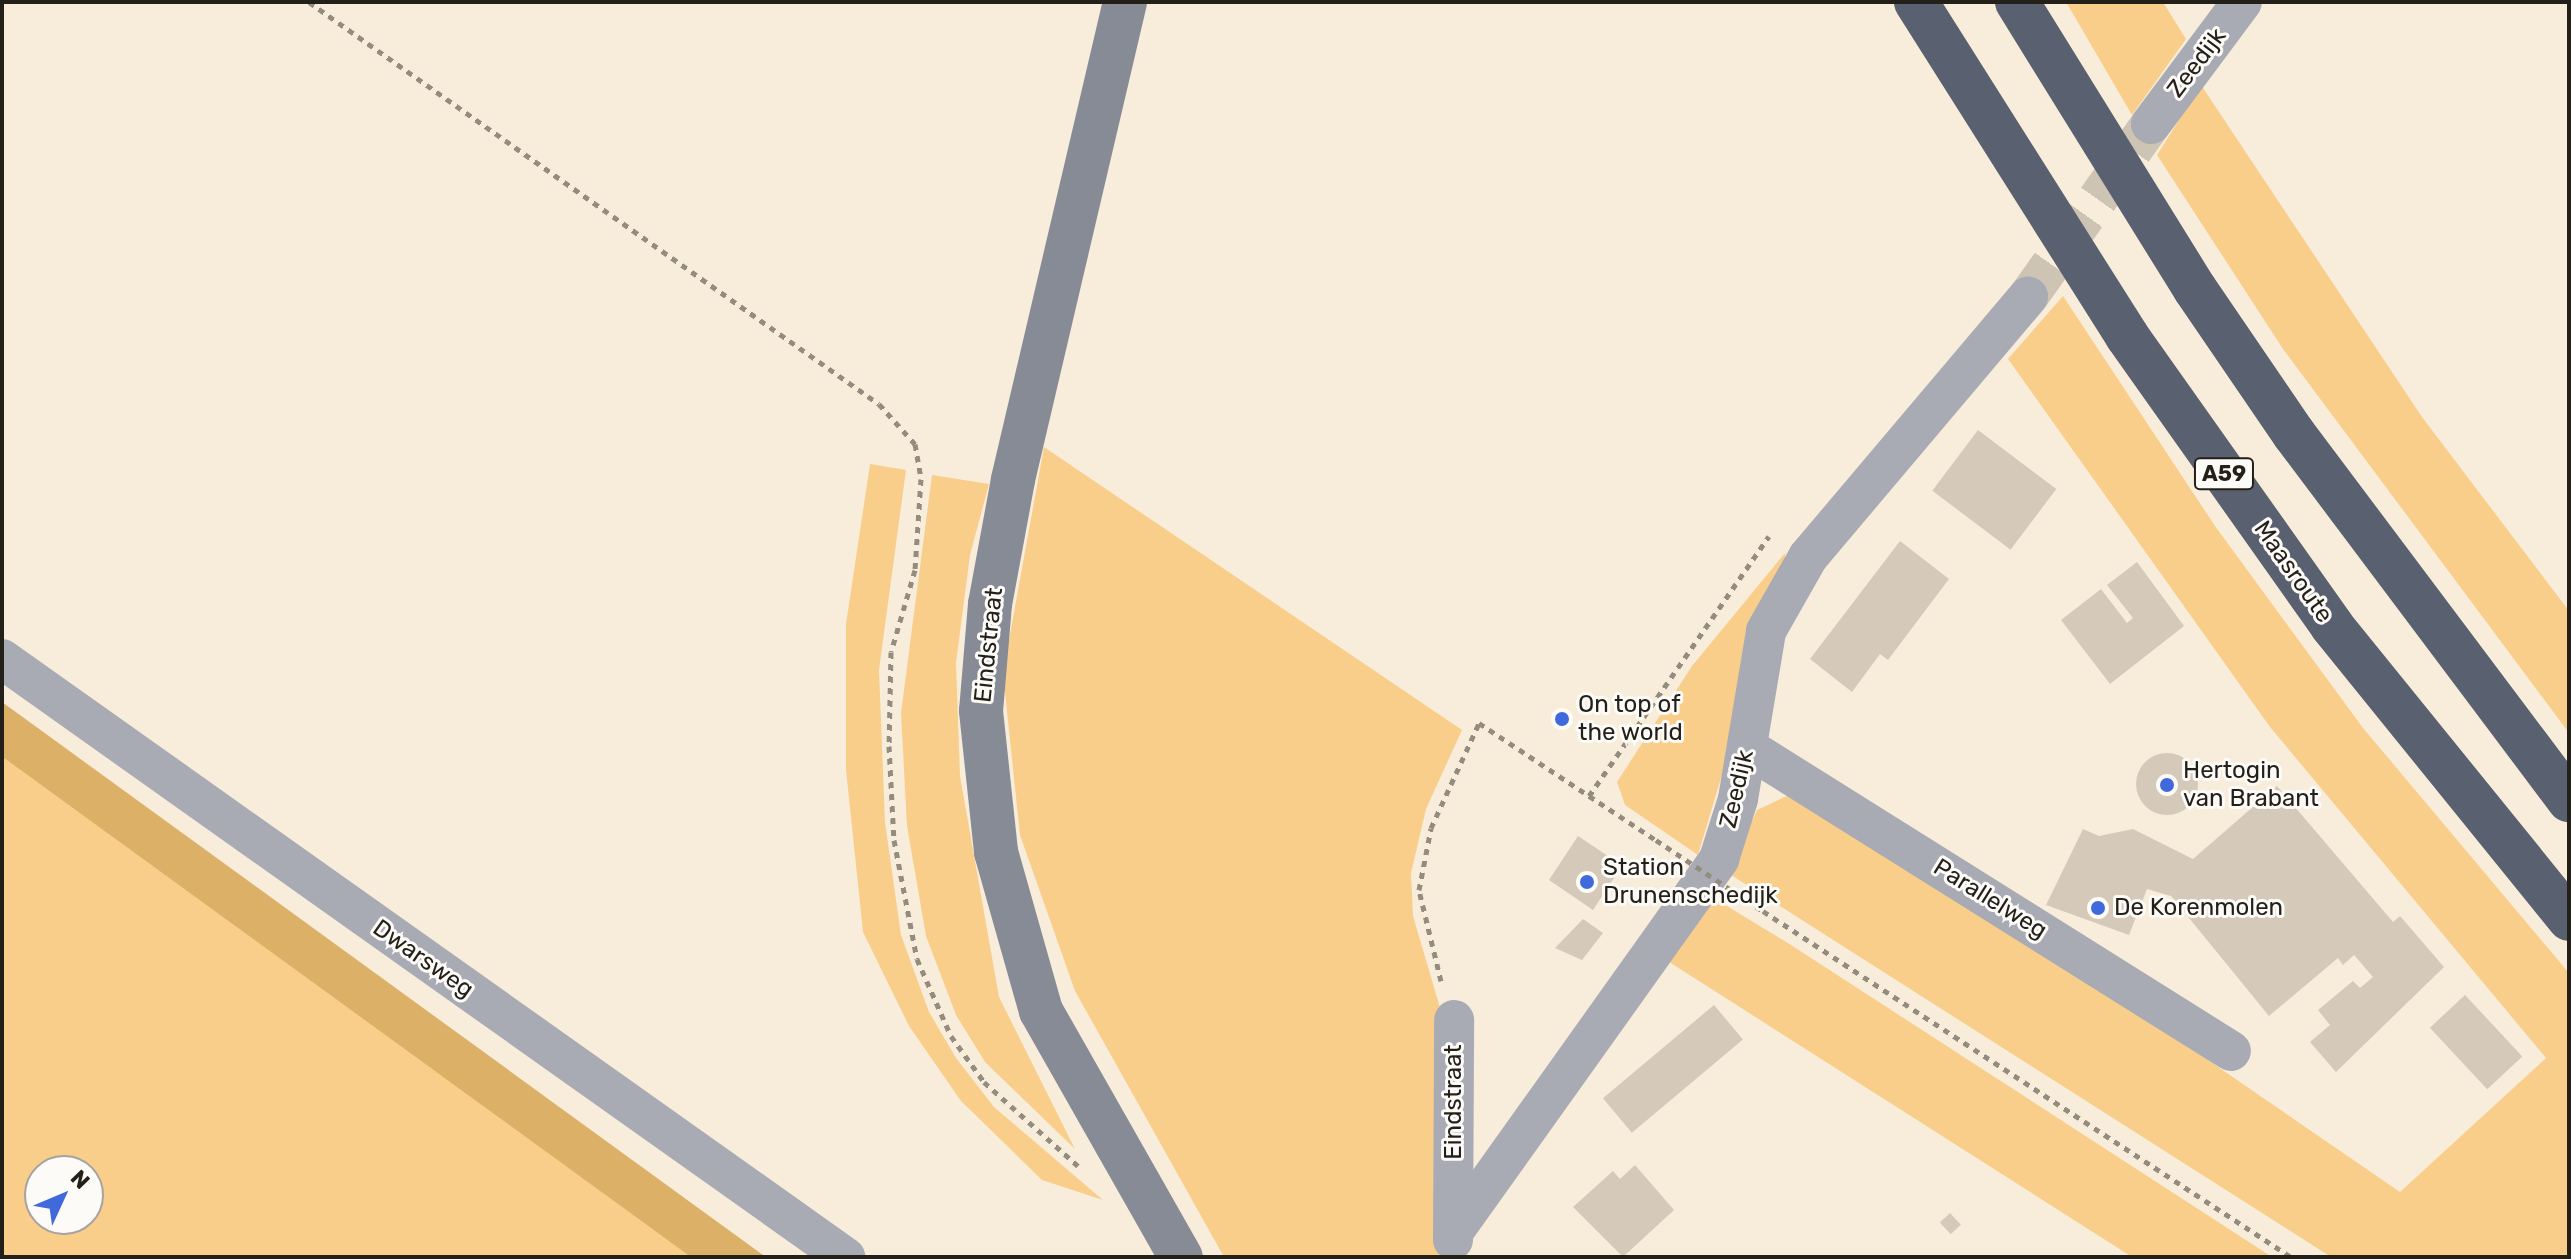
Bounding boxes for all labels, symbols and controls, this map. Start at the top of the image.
street label: Zeedijk [2162,23,2232,103]
road number: A59 [2192,456,2256,492]
street label: Maasroute [2247,516,2339,628]
street label: Eindstraat [969,586,1009,704]
place label: On top of the world [1578,691,1683,747]
marker: On top of the world [1553,710,1571,728]
street label: Zeedijk [1714,747,1760,831]
place label: Hertogin van Brabant [2183,757,2319,813]
marker: Hertogin van Brabant [2158,776,2176,794]
street label: Parallelweg [1928,853,2052,945]
place label: Station Drunenschedijk [1603,854,1778,910]
marker: Station Drunenschedijk [1578,873,1596,891]
place label: De Korenmolen [2114,894,2283,922]
marker: De Korenmolen [2089,899,2107,917]
street label: Dwarsweg [367,914,479,1004]
street label: Eindstraat [1440,1044,1468,1160]
north arrow [24,1155,104,1235]
text: N [65,1164,95,1194]

